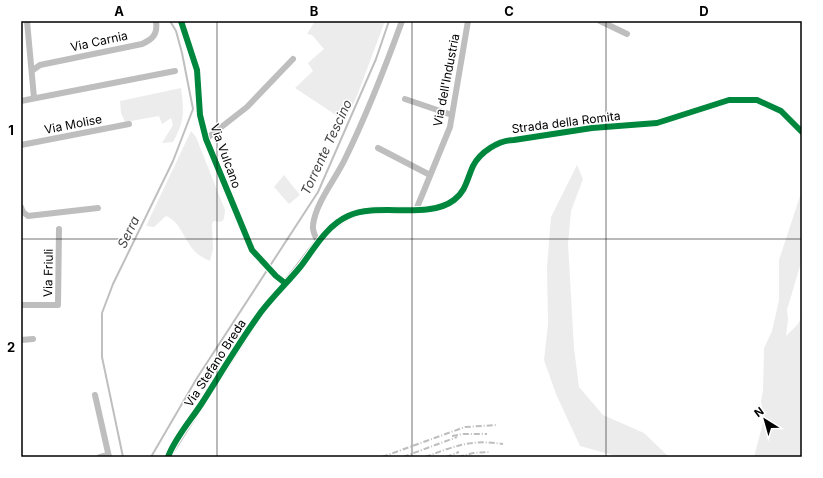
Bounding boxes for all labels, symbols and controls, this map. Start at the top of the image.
text: A [114,3,124,19]
text: B [310,3,319,19]
text: C [504,3,514,19]
text: D [699,3,709,19]
street label: Via Carnia [69,28,129,54]
street label: Via dell'Industria [430,32,462,128]
water label: Torrente Tescino [297,97,355,197]
street label: Strada della Romita [511,108,621,136]
street label: Via Molise [43,111,103,137]
text: 1 [8,122,14,138]
street label: Via Vulcano [207,122,245,190]
water label: Serra [113,213,143,251]
street label: Via Friuli [40,249,56,297]
street label: Via Stefano Breda [181,316,249,410]
text: 2 [7,339,15,355]
north arrow [745,400,785,440]
text: N [751,404,767,420]

